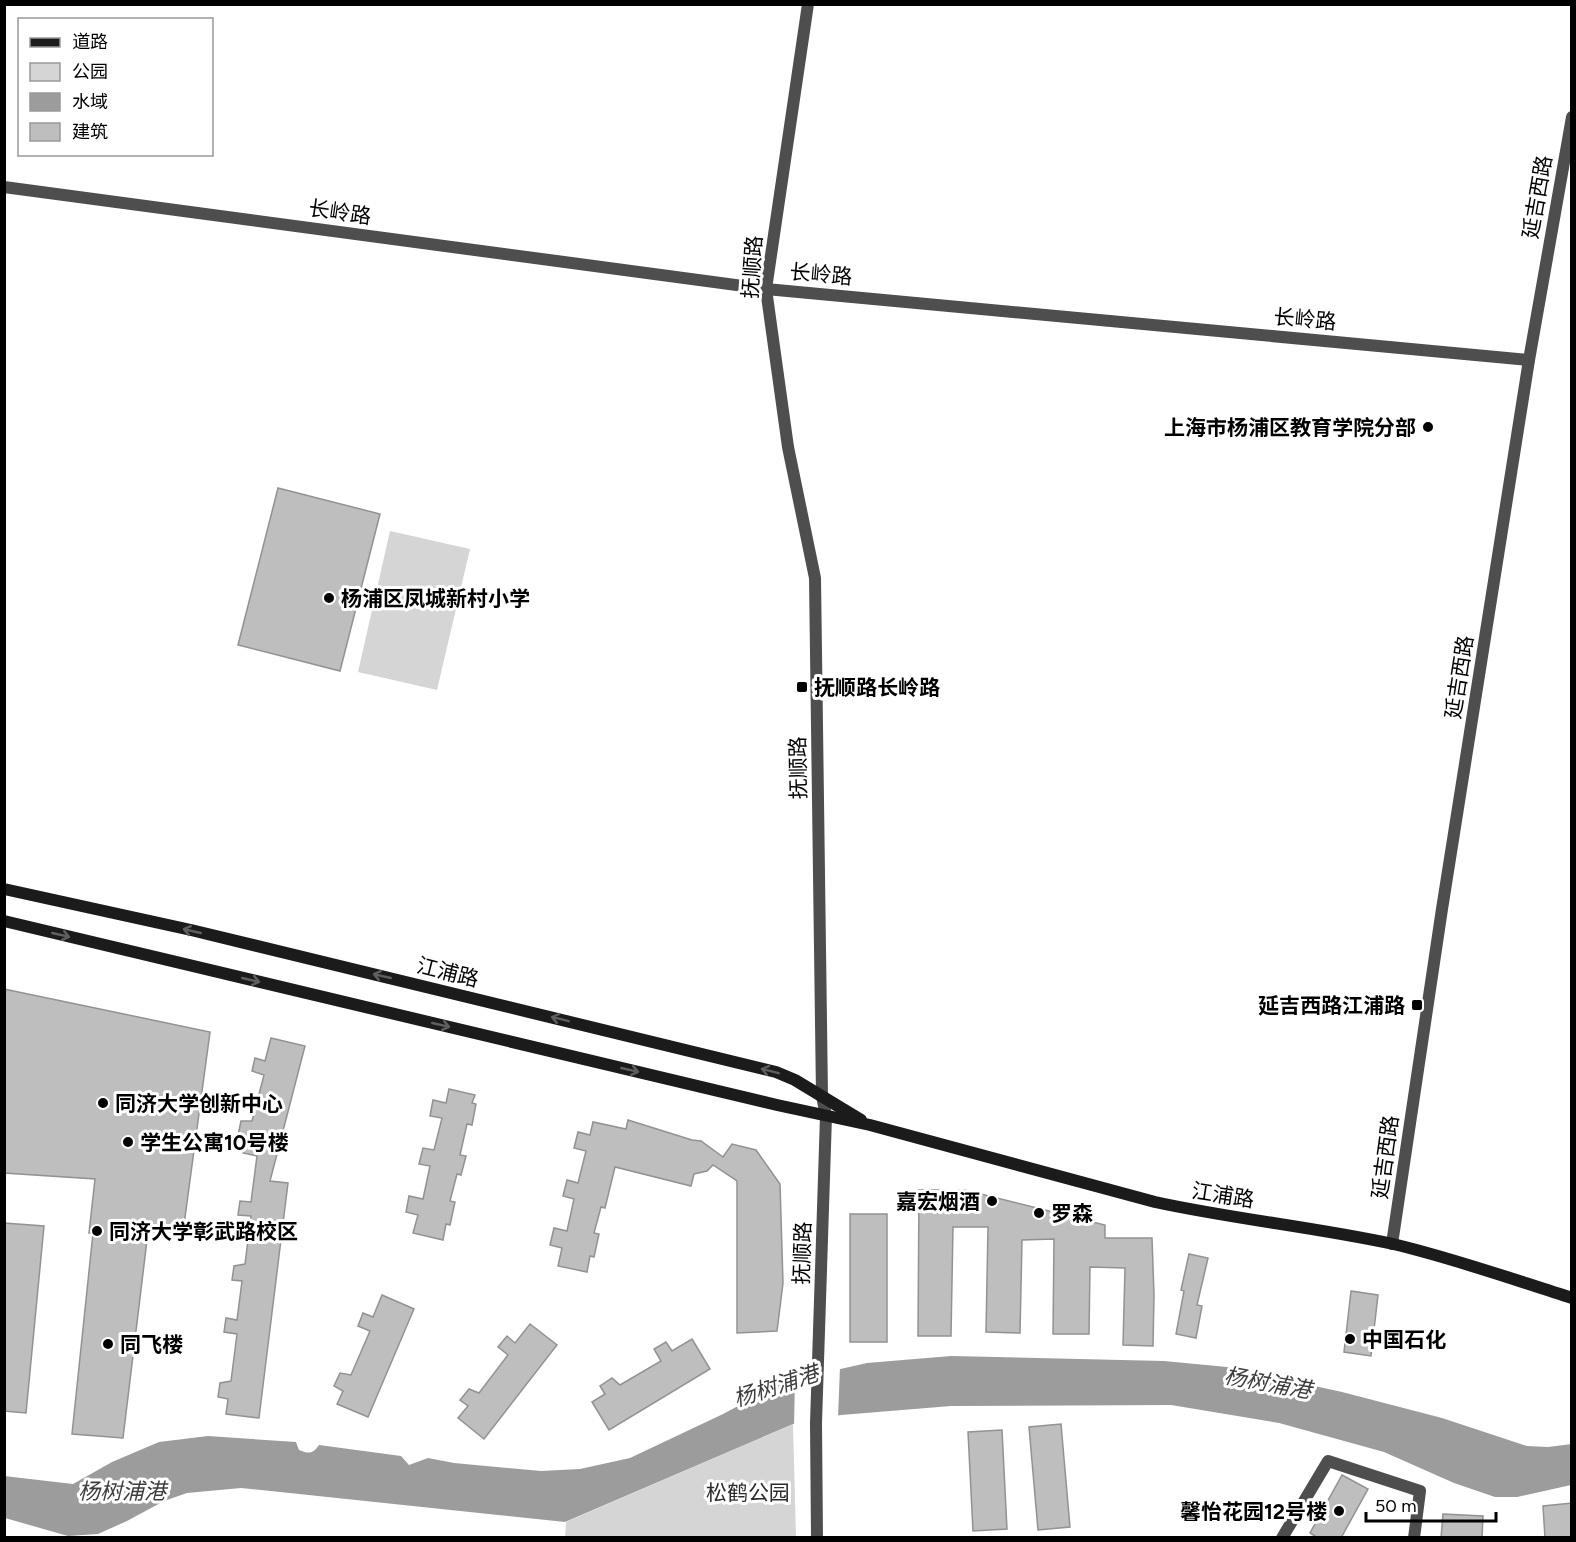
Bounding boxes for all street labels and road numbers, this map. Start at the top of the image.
street label: 延吉西路 [1517,153,1557,241]
street label: 长岭路 [307,195,373,229]
street label: 抚顺路 [737,235,767,299]
street label: 长岭路 [789,259,853,289]
street label: 长岭路 [1273,304,1337,334]
street label: 延吉西路 [1440,634,1478,720]
street label: 抚顺路 [785,736,811,800]
street label: 江浦路 [414,952,482,992]
street label: 延吉西路 [1367,1114,1403,1200]
street label: 江浦路 [1190,1178,1256,1212]
street label: 抚顺路 [788,1221,816,1285]

